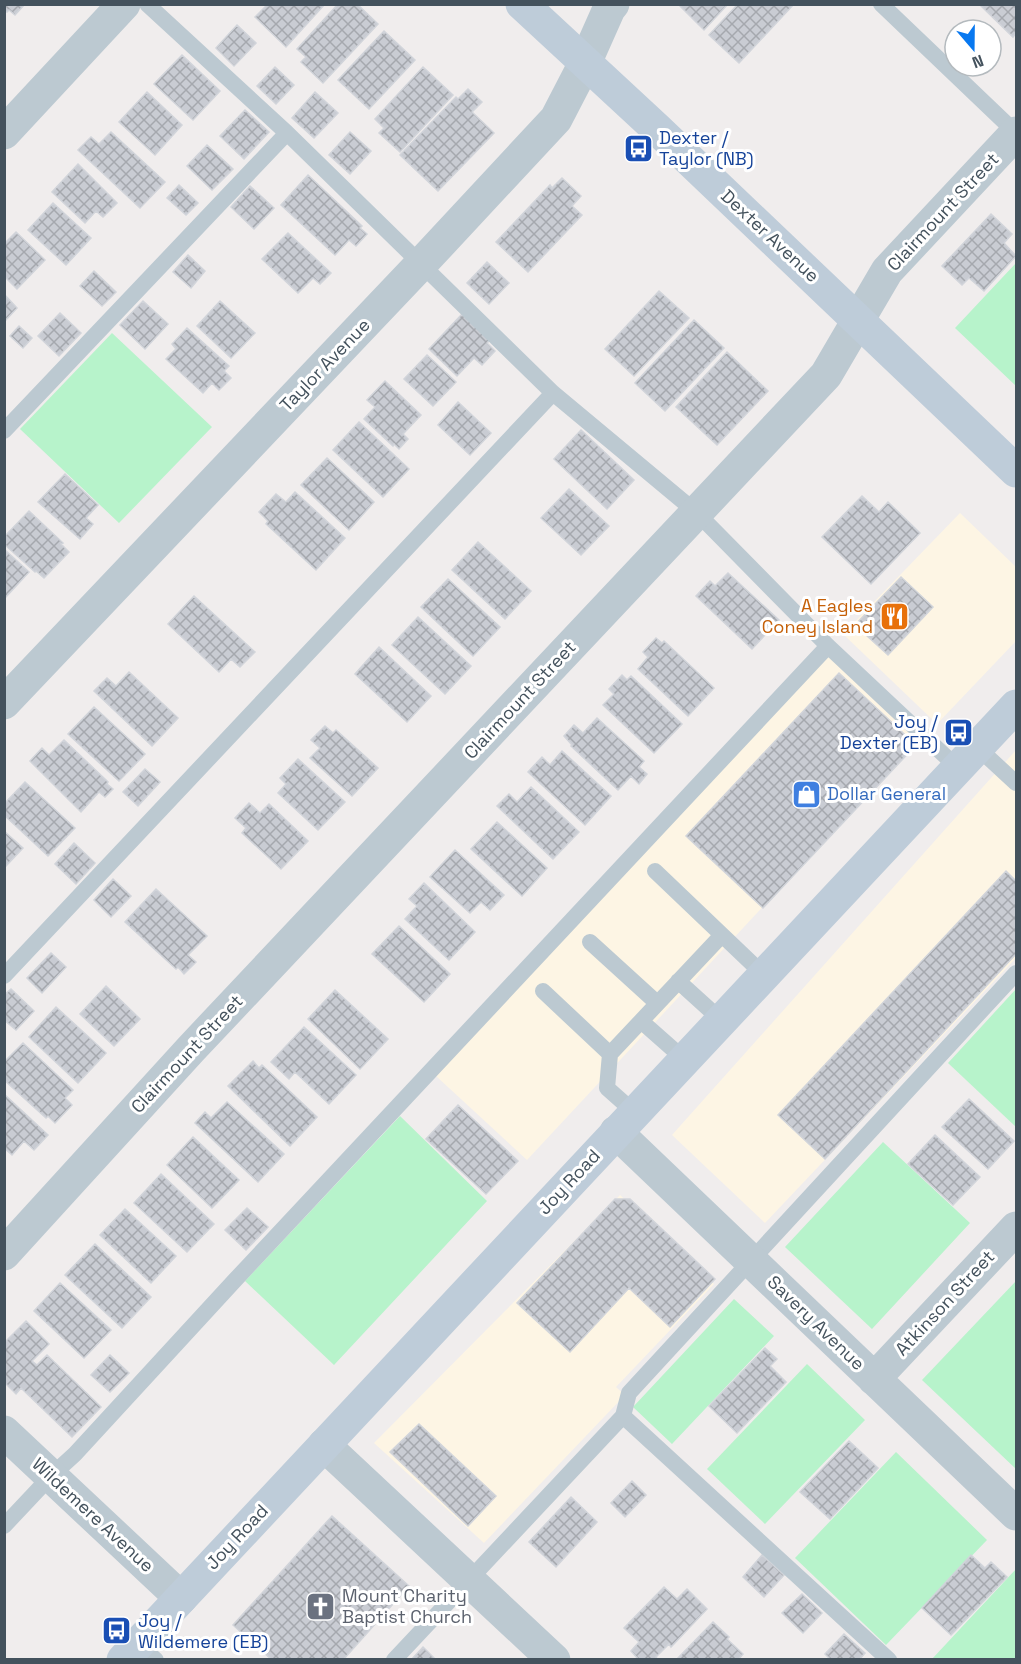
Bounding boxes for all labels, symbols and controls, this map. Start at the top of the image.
north arrow [943,18,1003,78]
text: N [969,50,987,73]
place label: Dexter / Taylor (NB) [659,126,753,170]
bus stop icon: Dexter / Taylor (NB) [622,132,654,164]
street label: Clairmount Street [882,148,1004,276]
street label: Dexter Avenue [716,184,824,287]
street label: Taylor Avenue [275,313,375,416]
place label: A Eagles Coney Island [762,594,873,638]
restaurant icon: A Eagles Coney Island [878,600,910,632]
street label: Clairmount Street [459,636,581,764]
place label: Joy / Dexter (EB) [840,710,938,754]
bus stop icon: Joy / Dexter (EB) [943,716,975,748]
shop icon: Dollar General [790,778,822,810]
place label: Dollar General [827,782,946,805]
street label: Clairmount Street [126,990,248,1118]
street label: Joy Road [533,1144,605,1219]
street label: Atkinson Street [890,1245,999,1360]
street label: Savery Avenue [763,1270,870,1375]
street label: Wildemere Avenue [28,1452,159,1577]
street label: Joy Road [201,1499,273,1574]
place label: Mount Charity Baptist Church [342,1584,472,1628]
church icon: Mount Charity Baptist Church [305,1590,337,1622]
place label: Joy / Wildemere (EB) [138,1609,268,1653]
bus stop icon: Joy / Wildemere (EB) [101,1615,133,1647]

